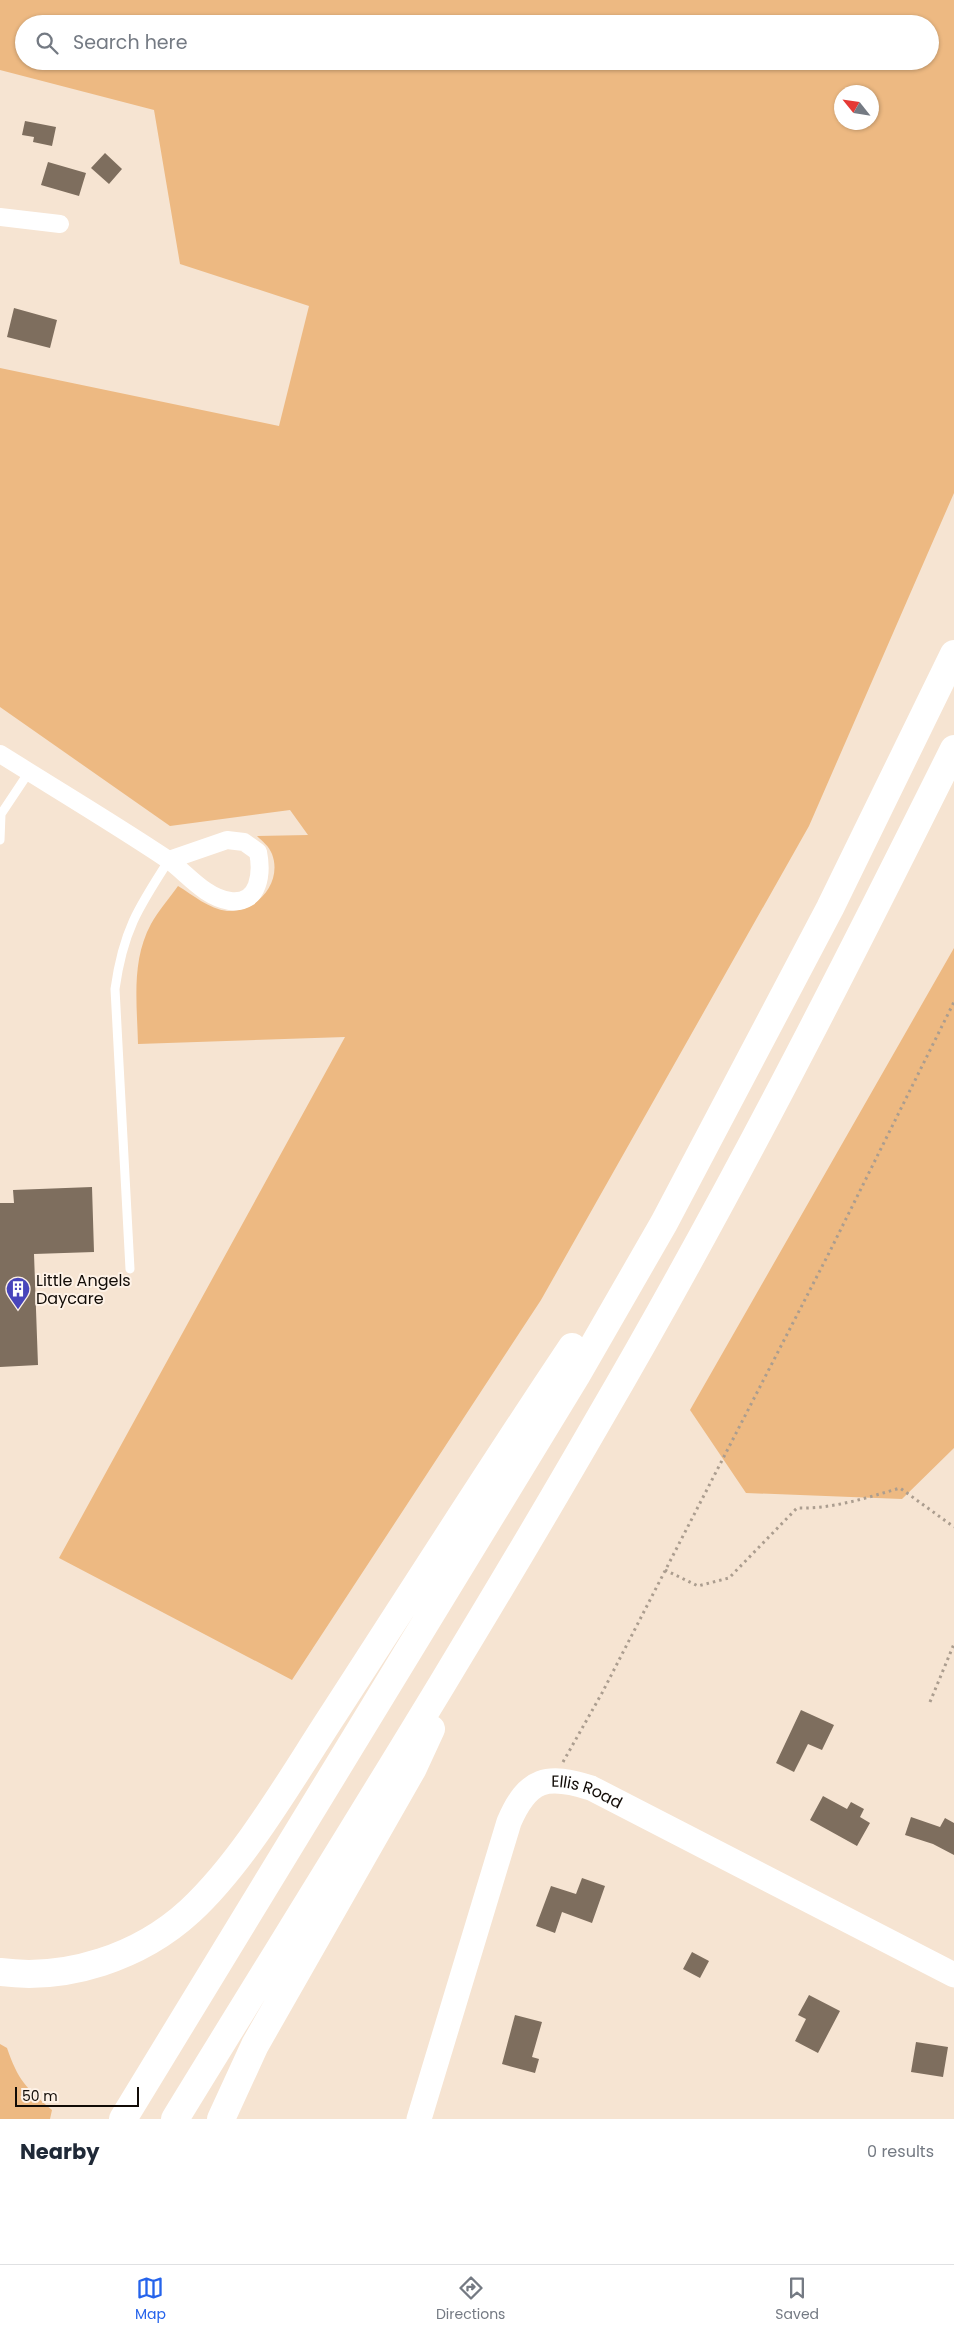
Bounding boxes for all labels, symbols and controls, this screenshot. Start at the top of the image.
search box [15,15,939,70]
icon: search [33,29,61,57]
text: Search here [73,29,187,56]
north arrow [834,85,879,130]
place label: Little Angels Daycare [36,1269,131,1310]
building icon: Little Angels Daycare [5,1276,31,1310]
street label: Ellis Road [551,1770,626,1814]
scale bar [15,2084,139,2107]
text: 50 m [22,2086,58,2106]
text: Nearby [20,2137,100,2166]
text: 0 results [867,2140,934,2163]
tab: Map [135,2274,166,2325]
tab: Directions [436,2274,505,2325]
tab: Saved [775,2274,819,2325]

